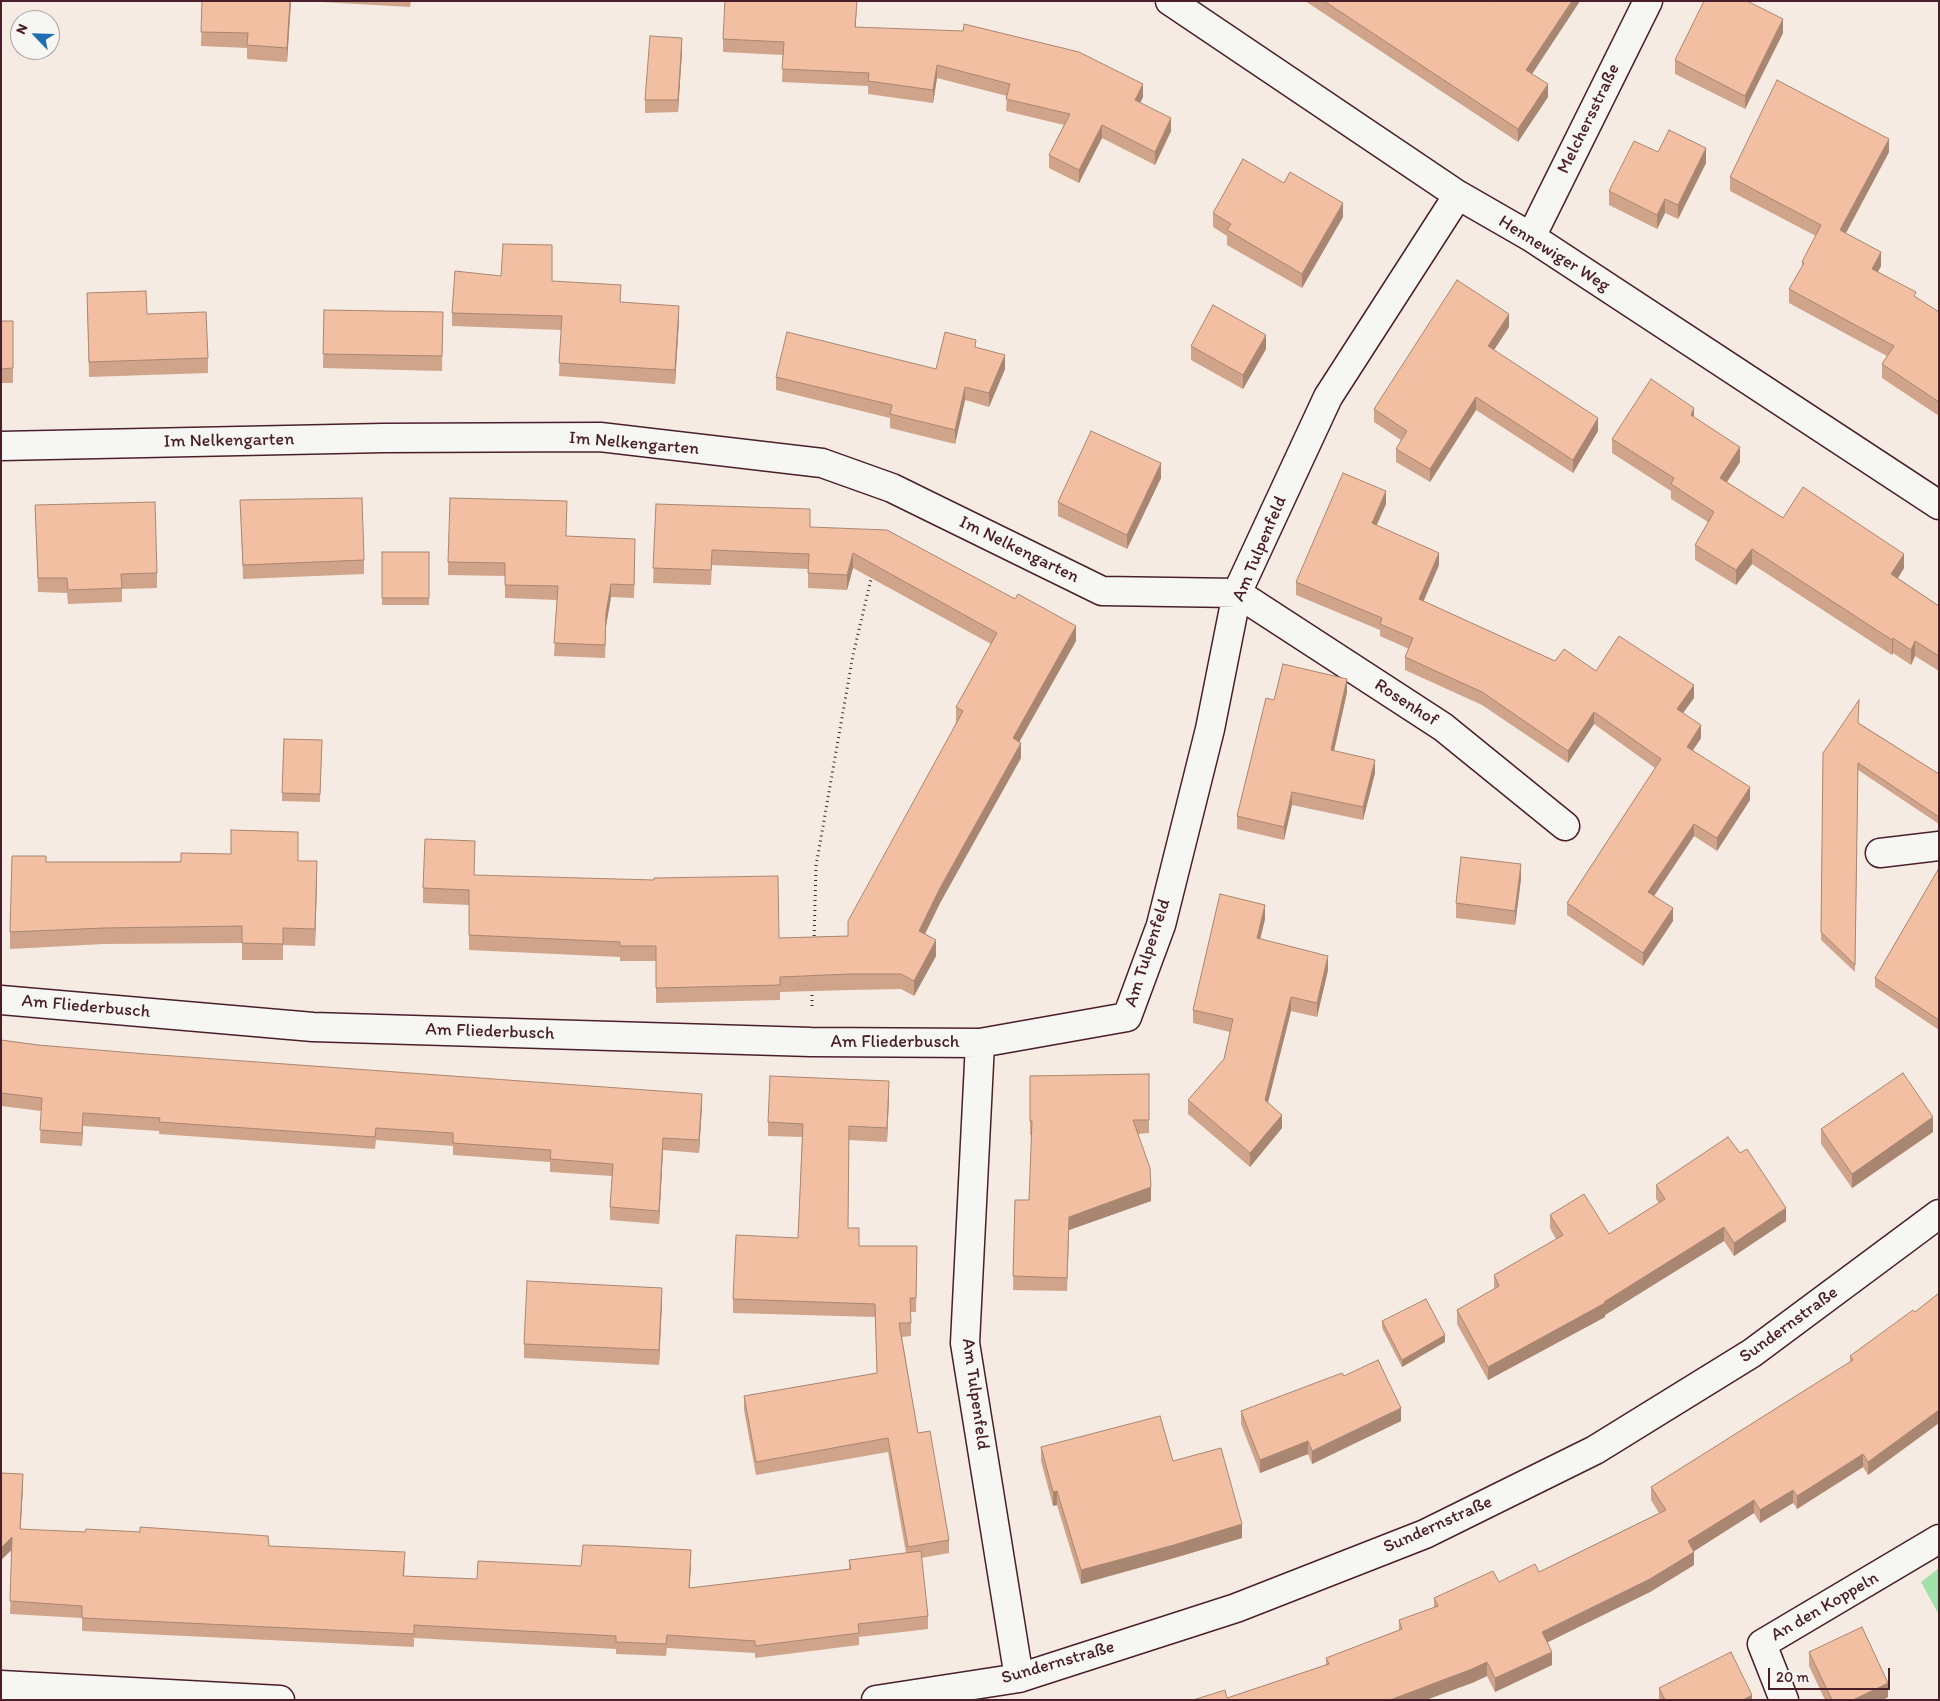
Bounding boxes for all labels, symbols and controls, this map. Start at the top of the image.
north arrow [10,10,60,60]
text: N [12,21,31,37]
street label: Melchersstraße [1553,60,1625,178]
street label: Hennewiger Weg [1494,211,1614,297]
street label: Im Nelkengarten [568,428,700,460]
street label: Im Nelkengarten [164,429,294,453]
street label: Am Tulpenfeld [1228,493,1292,605]
street label: Im Nelkengarten [956,512,1082,588]
street label: Rosenhof [1370,674,1442,732]
street label: Am Tulpenfeld [1120,896,1176,1010]
street label: Am Fliederbusch [21,991,151,1023]
street label: Am Fliederbusch [425,1019,555,1045]
street label: Am Fliederbusch [830,1031,960,1053]
street label: Sundernstraße [1735,1282,1843,1368]
street label: Am Tulpenfeld [956,1337,994,1451]
street label: Sundernstraße [1380,1491,1496,1559]
street label: An den Koppeln [1767,1567,1883,1647]
street label: Sundernstraße [999,1637,1117,1689]
scale bar [1770,1658,1892,1690]
text: 20 m [1776,1668,1809,1686]

